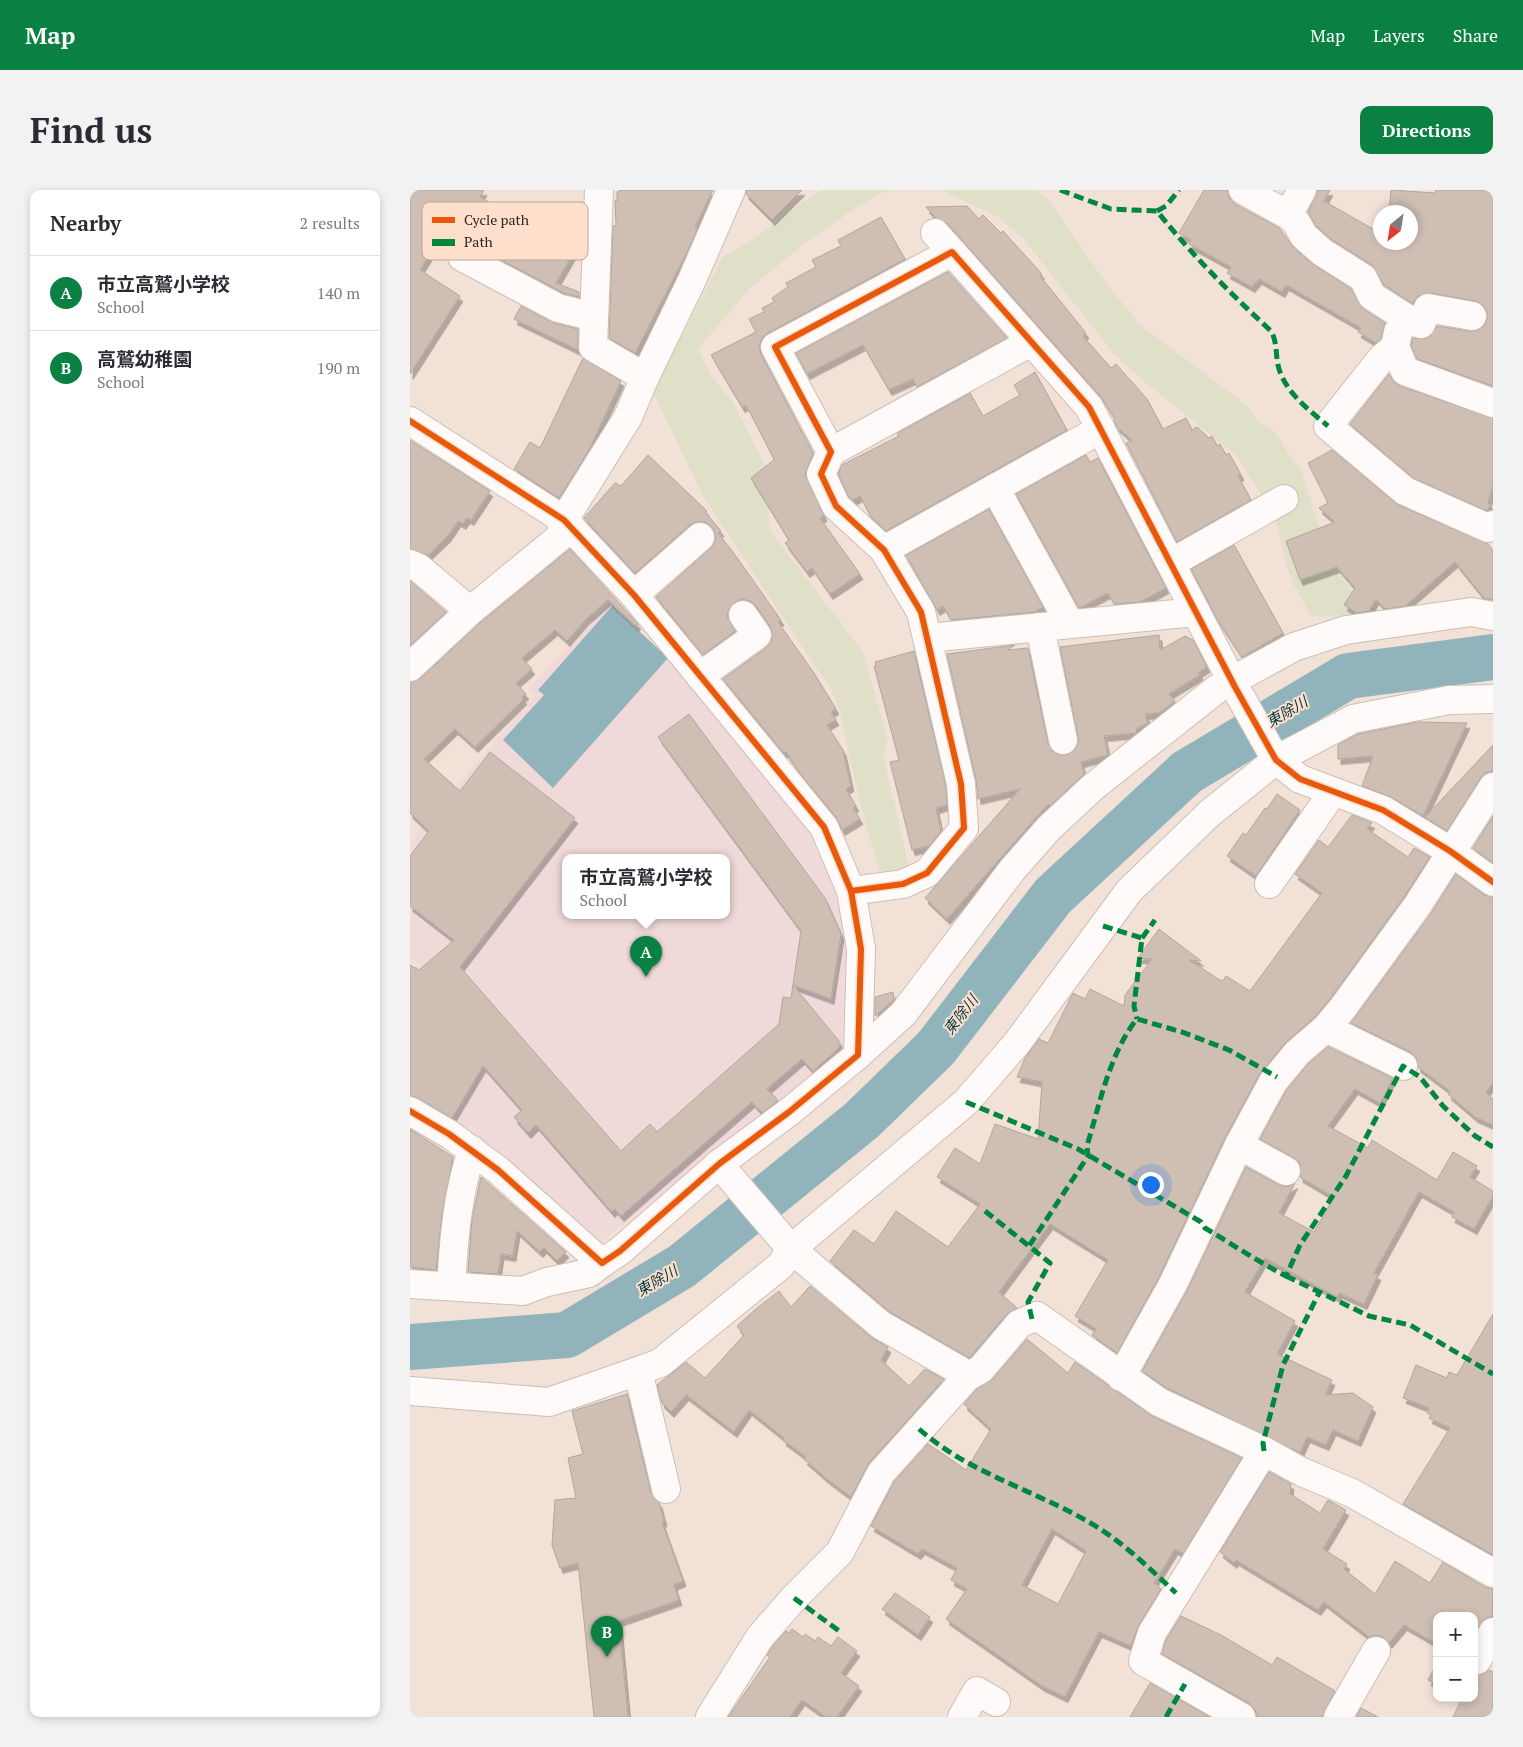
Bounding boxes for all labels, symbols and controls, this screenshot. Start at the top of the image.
text: Map [25,19,75,51]
text: Map [1310,23,1345,47]
text: Layers [1373,23,1425,47]
text: Share [1453,23,1498,47]
button: Directions [1360,106,1493,154]
text: Find us [30,107,152,153]
legend [422,202,588,260]
north arrow [1373,205,1418,250]
text: Nearby [50,209,121,237]
text: Cycle path [464,210,529,229]
text: 2 results [300,212,360,234]
text: Path [464,232,493,251]
text: 市立高鷲小学校 [97,271,230,296]
text: A [60,282,72,304]
text: 140 m [317,282,360,304]
text: School [97,296,145,318]
text: 高鷲幼稚園 [97,346,192,371]
text: B [61,357,71,379]
text: 190 m [317,357,360,379]
text: School [97,371,145,393]
water label: 東除川 [1262,690,1313,731]
popup [562,854,730,919]
text: 市立高鷲小学校 [579,864,713,889]
text: School [579,889,627,911]
pin: A [630,936,662,977]
water label: 東除川 [938,989,983,1038]
your location [1138,1172,1164,1198]
water label: 東除川 [632,1259,683,1300]
map controls [1433,1612,1478,1702]
button: + [1433,1612,1478,1657]
pin: B [591,1616,623,1657]
button: − [1433,1657,1478,1702]

